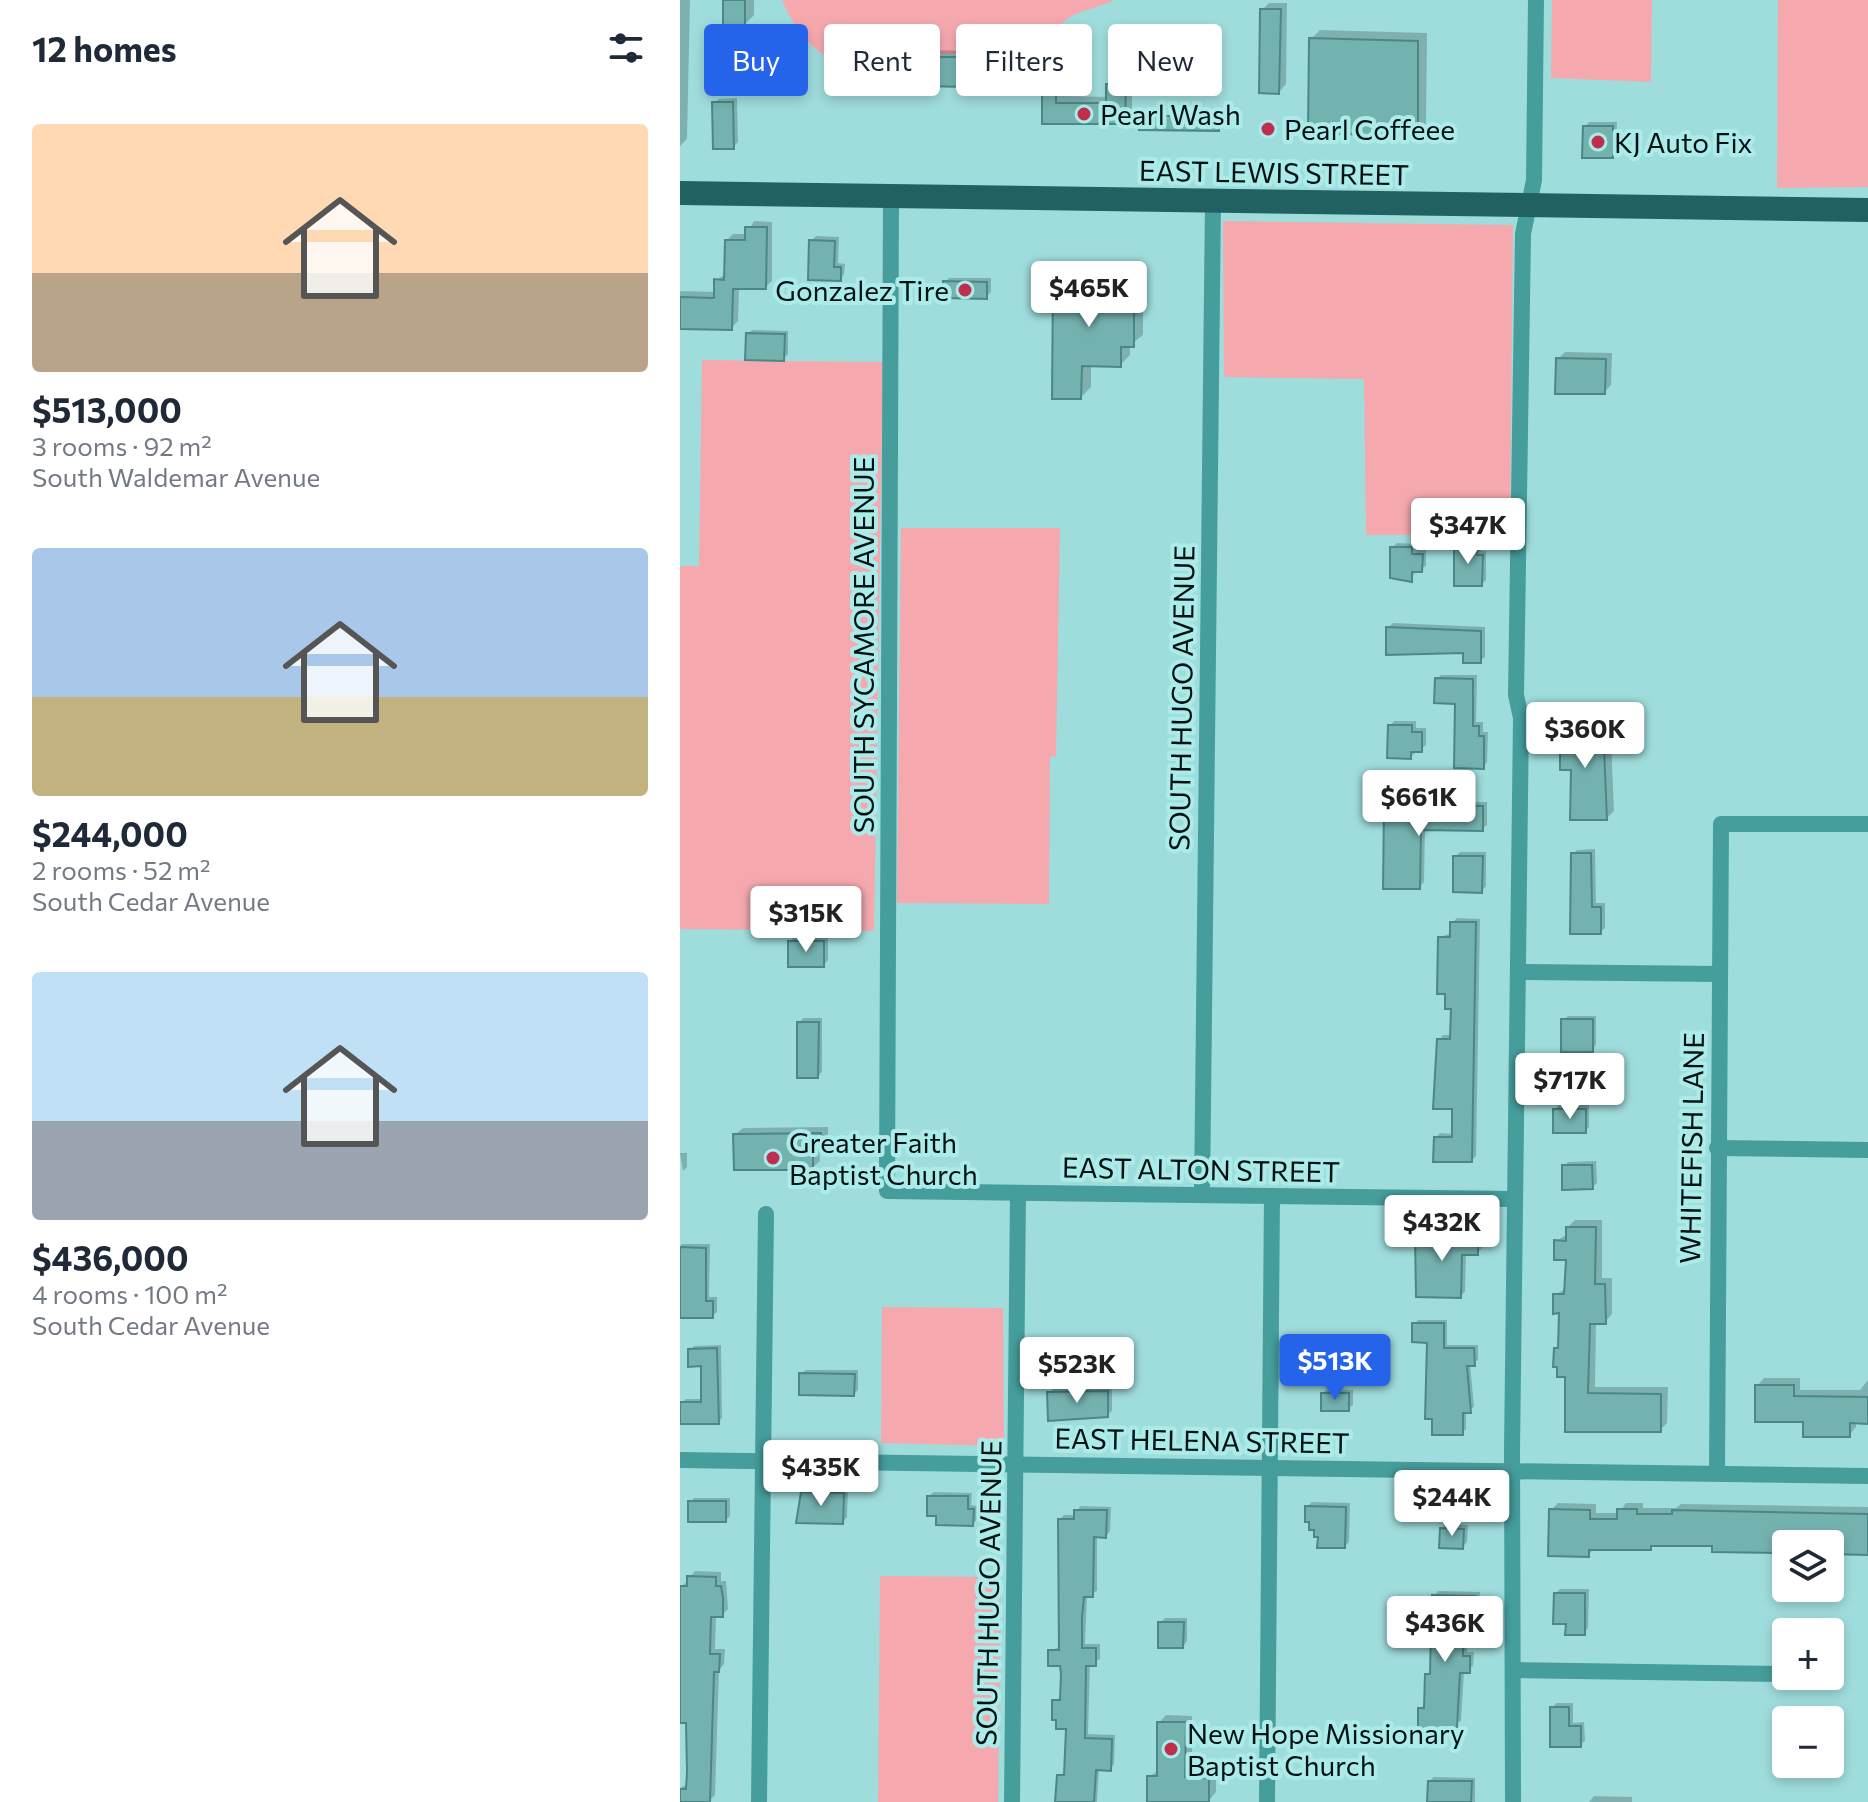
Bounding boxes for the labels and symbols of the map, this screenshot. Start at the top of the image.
place label: Pearl Wash [1100,97,1241,131]
marker: Pearl Wash [1075,105,1093,123]
place label: Pearl Coffeee [1284,112,1455,146]
marker: Pearl Coffeee [1259,120,1277,138]
place label: KJ Auto Fix [1614,125,1753,159]
marker: KJ Auto Fix [1589,133,1607,151]
street label: EAST LEWIS STREET [1139,153,1409,191]
pin: $465K [1033,261,1145,329]
place label: Gonzalez Tire [775,273,949,307]
marker: Gonzalez Tire [956,281,974,299]
street label: SOUTH SYCAMORE AVENUE [846,457,880,833]
pin: $347K [1412,498,1524,566]
street label: SOUTH HUGO AVENUE [1161,545,1201,851]
pin: $360K [1529,702,1641,770]
pin: $661K [1363,770,1475,838]
pin: $315K [750,886,862,954]
street label: WHITEFISH LANE [1672,1032,1710,1264]
pin: $717K [1514,1053,1626,1121]
place label: Greater Faith Baptist Church [789,1125,978,1191]
marker: Greater Faith Baptist Church [764,1149,782,1167]
street label: EAST ALTON STREET [1062,1150,1340,1188]
pin: $432K [1386,1195,1498,1263]
pin: $513K [1279,1334,1391,1402]
pin: $523K [1021,1337,1133,1405]
street label: EAST HELENA STREET [1054,1420,1350,1460]
pin: $435K [765,1440,877,1508]
street label: SOUTH HUGO AVENUE [968,1440,1008,1746]
pin: $244K [1396,1470,1508,1538]
pin: $436K [1389,1596,1501,1664]
place label: New Hope Missionary Baptist Church [1187,1716,1464,1782]
marker: New Hope Missionary Baptist Church [1162,1740,1180,1758]

